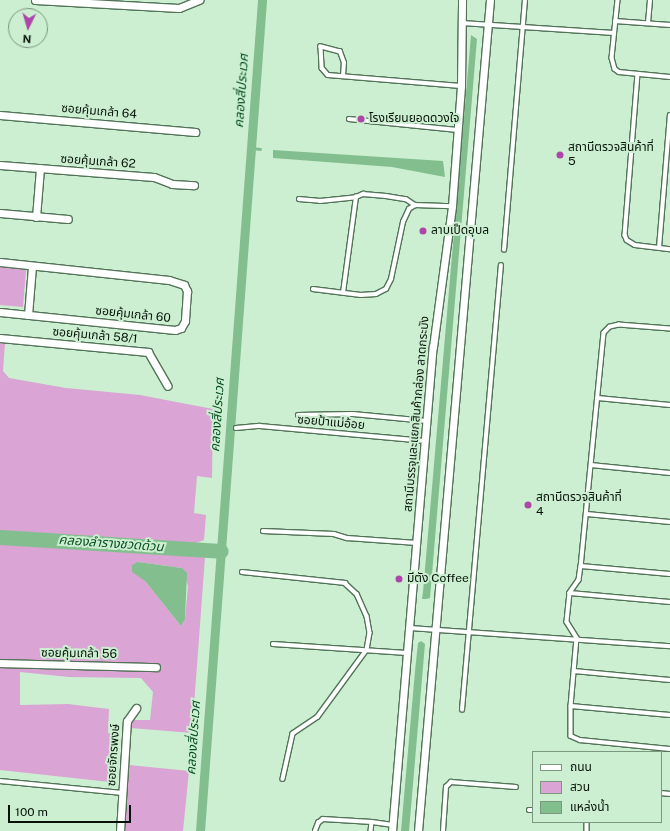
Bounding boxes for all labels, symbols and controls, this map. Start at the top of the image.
north arrow [8,8,48,48]
text: N [22,33,32,45]
water label: คลองสี่ประเวศ [232,53,252,129]
street label: ซอยคุ้มเกล้า 64 [61,102,137,122]
place label: โรงเรียนยอดดวงใจ [369,112,459,126]
marker: โรงเรียนยอดดวงใจ [356,114,366,124]
place label: สถานีตรวจสินค้าที่ 5 [568,141,654,169]
marker: สถานีตรวจสินค้าที่ 5 [555,150,565,160]
street label: ซอยคุ้มเกล้า 62 [60,152,136,172]
place label: ลาบเป็ดอุบล [431,224,489,238]
marker: ลาบเป็ดอุบล [418,226,428,236]
street label: ซอยคุ้มเกล้า 60 [95,304,171,326]
street label: สถานีบรรจุและแยกสินค้ากล่อง ลาดกระบัง [401,315,433,513]
street label: ซอยคุ้มเกล้า 58/1 [52,325,138,347]
water label: คลองสี่ประเวศ [208,377,228,453]
street label: ซอยป้าแม่อ้อย [297,413,365,433]
place label: สถานีตรวจสินค้าที่ 4 [536,491,622,519]
marker: สถานีตรวจสินค้าที่ 4 [523,500,533,510]
water label: คลองลำรางชวดด้วน [58,533,164,555]
place label: มีตัง Coffee [407,572,469,586]
marker: มีตัง Coffee [394,574,404,584]
street label: ซอยคุ้มเกล้า 56 [41,646,117,662]
water label: คลองสี่ประเวศ [184,700,204,776]
street label: ซอยจักรพงษ์ [105,723,123,787]
legend [532,751,662,823]
text: ถนน [570,760,592,774]
text: สวน [570,780,590,794]
scale bar [10,797,133,823]
text: แหล่งน้ำ [570,800,609,814]
text: 100 m [15,805,48,819]

